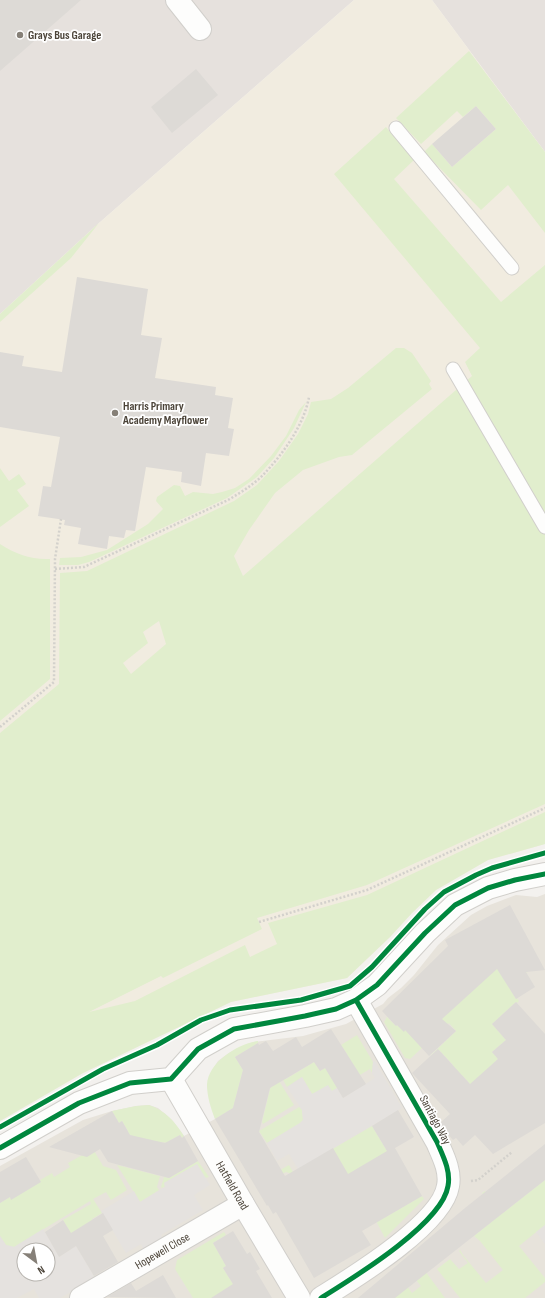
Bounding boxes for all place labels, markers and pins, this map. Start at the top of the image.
place label: Grays Bus Garage [28,28,101,43]
marker: Grays Bus Garage [15,30,25,40]
place label: Harris Primary Academy Mayflower [122,399,208,428]
marker: Harris Primary Academy Mayflower [110,408,120,418]

